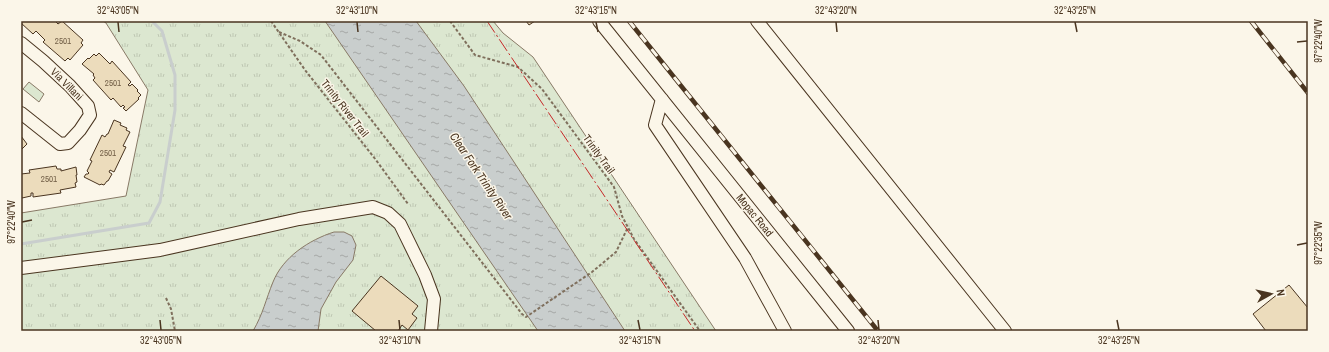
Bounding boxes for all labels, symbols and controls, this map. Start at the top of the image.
text: 32°43'05"N [97,4,139,17]
text: 32°43'10"N [336,4,378,17]
text: 32°43'15"N [575,4,617,17]
text: 32°43'20"N [815,4,857,17]
text: 32°43'25"N [1054,4,1096,17]
text: 97°22'40"W [1312,19,1325,63]
house number: 2501 [55,35,71,47]
street label: Via Villani [48,65,86,103]
street label: Trinity River Trail [318,76,372,140]
house number: 2501 [105,77,121,89]
water label: Clear Fork Trinity River [446,129,516,223]
street label: Trinity Trail [580,132,618,176]
house number: 2501 [100,147,116,159]
house number: 2501 [41,173,57,185]
street label: Mopac Road [733,191,777,239]
text: 97°22'40"W [5,200,18,244]
text: 97°22'35"W [1312,221,1325,265]
north arrow [1251,274,1291,314]
text: N [1274,288,1288,297]
text: 32°43'05"N [140,334,182,347]
text: 32°43'10"N [379,334,421,347]
text: 32°43'15"N [619,334,661,347]
text: 32°43'20"N [858,334,900,347]
text: 32°43'25"N [1098,334,1140,347]

